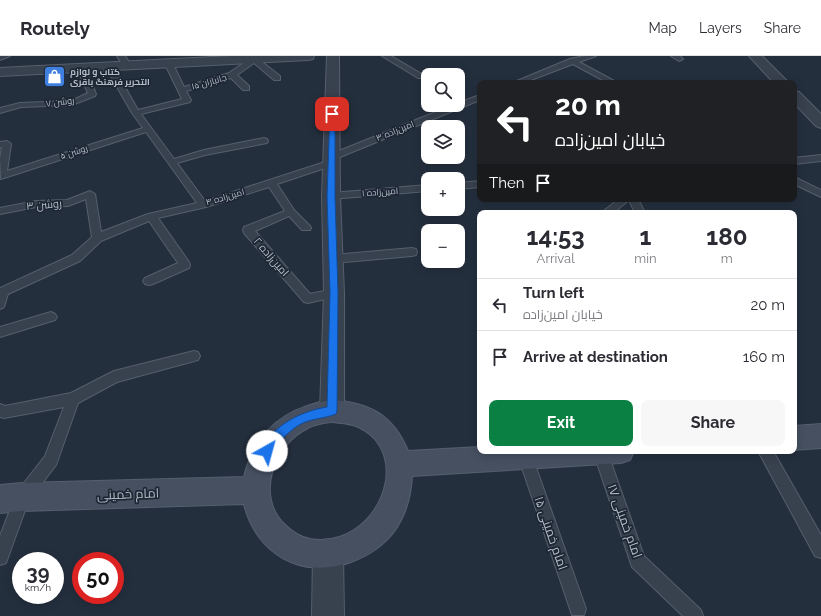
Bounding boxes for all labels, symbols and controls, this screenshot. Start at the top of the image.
text: Routely [20,17,90,39]
text: Map [649,20,677,36]
text: Layers [699,20,742,36]
text: Share [764,20,801,36]
shop icon: کتاب و لوازم التحریر فرهنگ باقری [41,64,67,90]
place label: کتاب و لوازم التحریر فرهنگ باقری [70,67,150,88]
map controls [421,68,465,268]
button: search [421,68,465,112]
street label: جانبازان ۱۵ [190,72,228,92]
text: 20 m [555,89,621,122]
street label: روشن ۷ [45,95,75,109]
icon: left [489,96,541,148]
pin [315,97,349,131]
icon: arrive [321,103,343,125]
street label: امین‌زاده ۳ [375,119,415,143]
button: layers [421,120,465,164]
text: خیابان امین‌زاده [555,129,665,150]
street label: روشن ۵ [59,143,89,161]
button: + [421,172,465,216]
icon: arrive [532,172,554,194]
text: Then [489,174,524,192]
street label: امین‌زاده ۱ [361,186,399,198]
street label: امین‌زاده ۴ [204,187,246,207]
street label: روشن ۳ [26,197,62,213]
text: 14:53 [527,222,585,251]
text: 1 [640,222,651,251]
text: 180 [706,222,747,251]
button: − [421,224,465,268]
street label: امین‌زاده ۲ [251,235,291,279]
text: Arrival [537,251,575,266]
text: min [634,251,657,266]
text: m [721,251,733,266]
text: Turn left [523,284,584,302]
icon: left [489,294,511,316]
text: 20 m [750,296,785,314]
text: خیابان امین‌زاده [523,307,603,322]
icon: arrive [489,346,511,368]
text: Arrive at destination [523,348,668,366]
text: 160 m [743,348,785,366]
button: Exit [489,400,633,446]
button: Share [641,400,785,446]
position arrow [246,430,288,472]
street label: امام خمینی ۱۷ [603,482,645,561]
street label: امام خمینی [97,485,159,505]
street label: امام خمینی ۱۵ [530,494,571,572]
speed limit sign: 50 [72,552,124,604]
text: 39 [27,561,49,585]
text: km/h [25,582,51,593]

